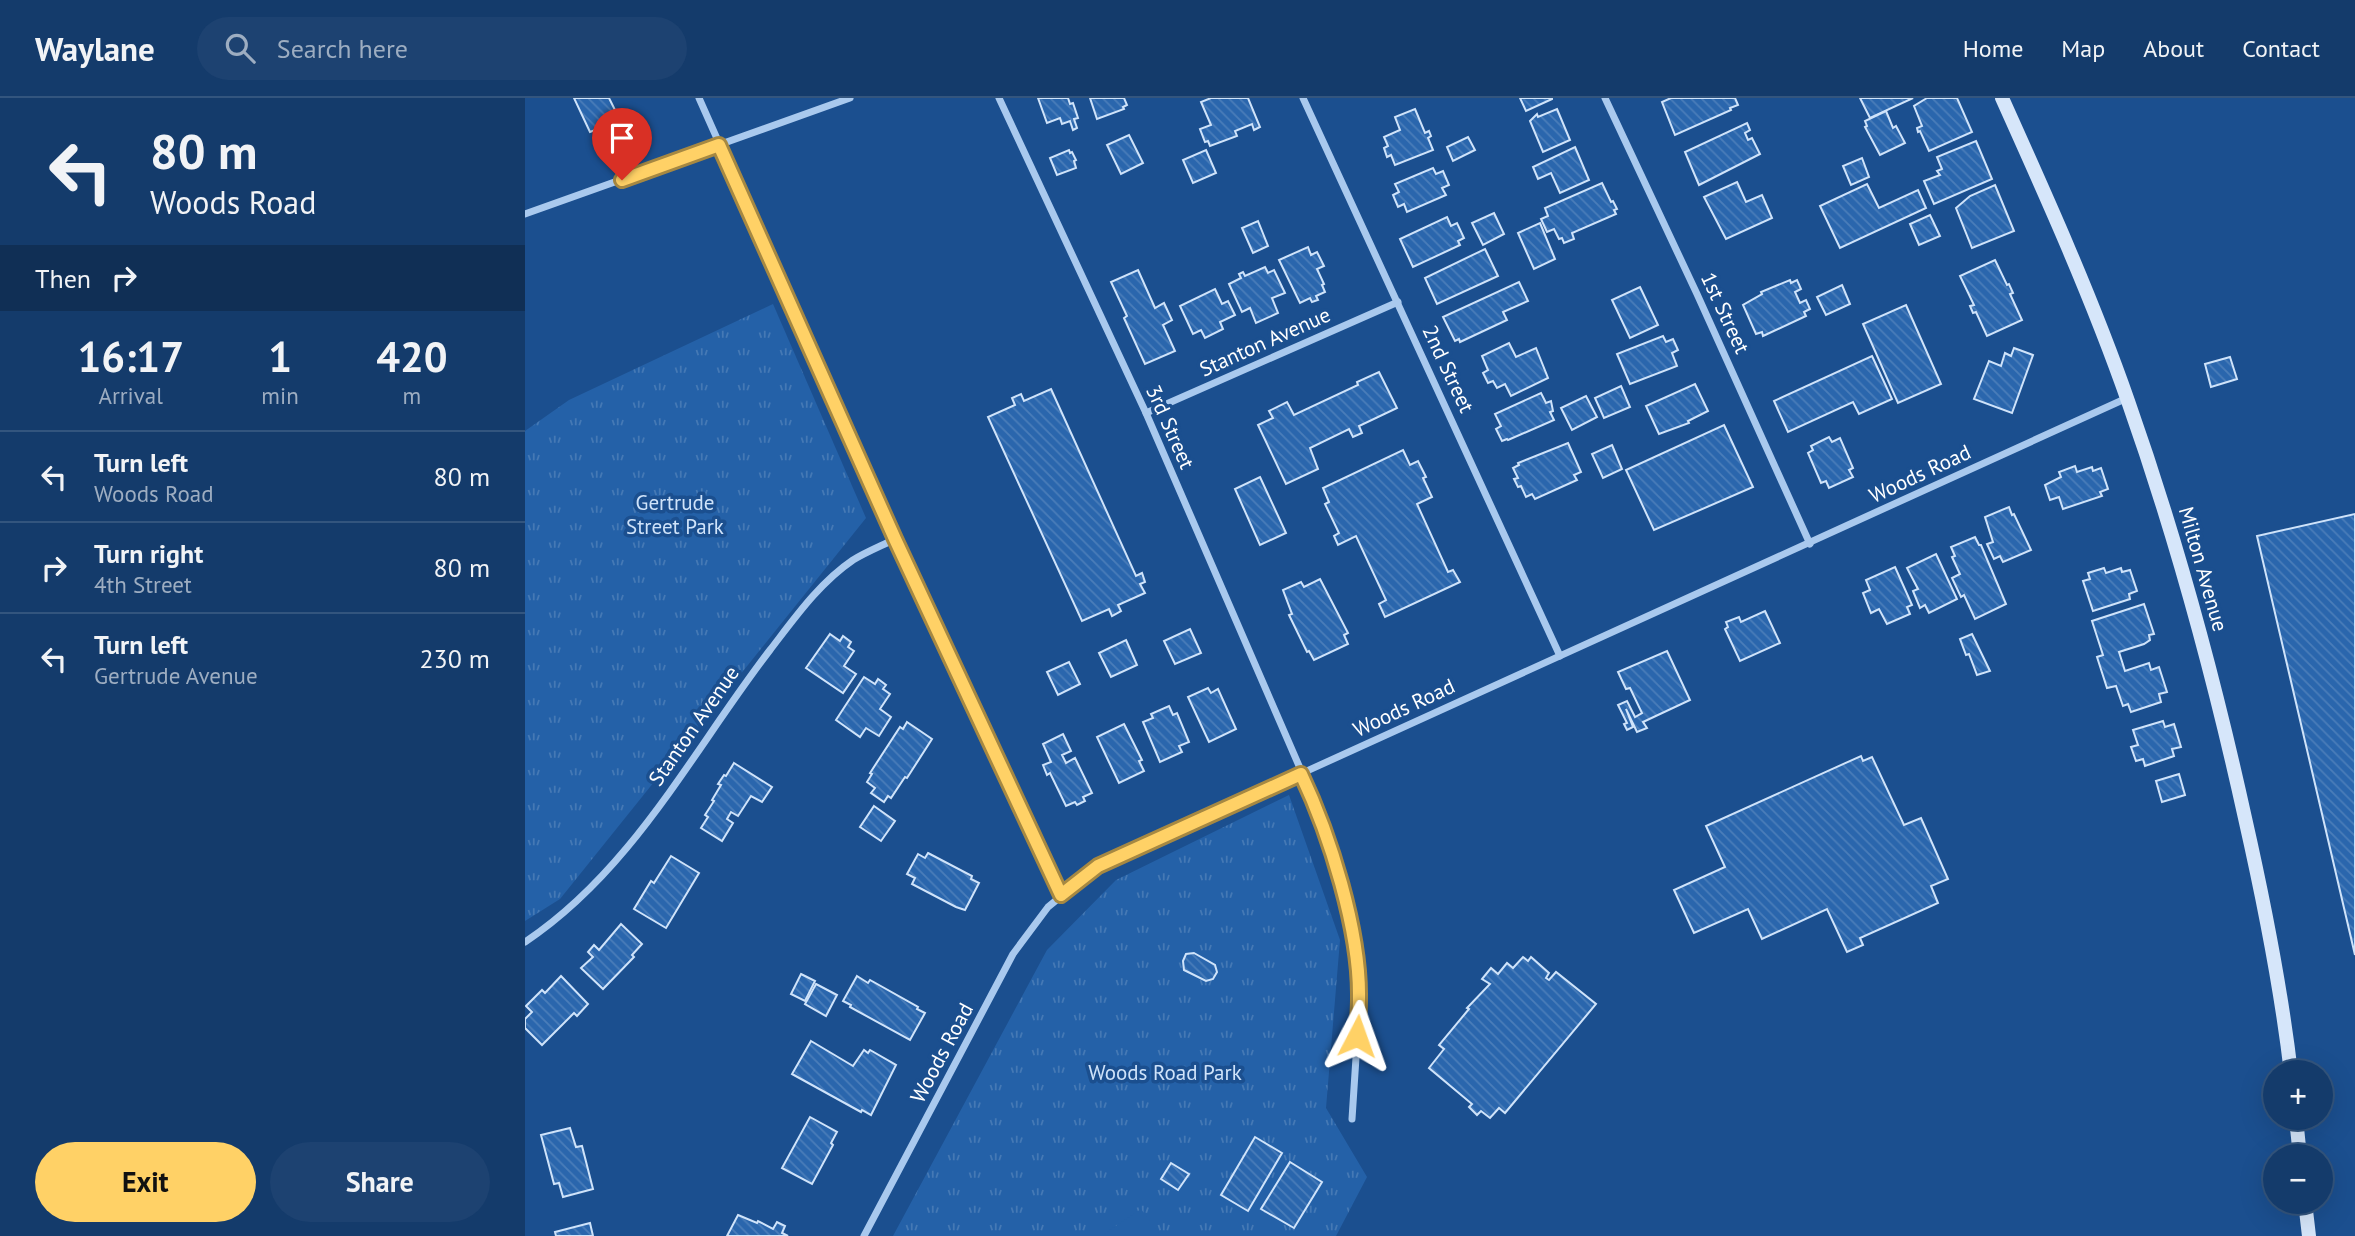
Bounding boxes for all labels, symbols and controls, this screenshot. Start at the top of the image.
search box [197,17,687,80]
text: Waylane [35,27,155,70]
icon: search [221,29,259,67]
text: Search here [277,32,408,65]
text: Home [1963,33,2023,64]
text: Map [2061,33,2105,64]
text: About [2143,33,2204,64]
text: Contact [2242,33,2320,64]
pin [592,108,652,180]
text: 80 m [150,119,257,183]
icon: arrive [603,119,641,157]
icon: left [35,126,126,217]
text: Woods Road [150,181,316,223]
icon: right [105,259,143,297]
text: Then [35,262,91,295]
street label: 1st Street [1695,268,1756,358]
street label: Stanton Avenue [1195,301,1334,382]
street label: 2nd Street [1416,321,1480,417]
text: 16:17 [77,329,184,384]
text: 1 [268,329,292,384]
text: 420 [376,329,448,384]
text: Arrival [98,381,163,410]
text: min [261,381,299,410]
text: m [403,381,421,410]
street label: 3rd Street [1140,381,1201,473]
street label: Woods Road [1865,438,1975,509]
text: Turn left [94,446,188,479]
icon: left [35,458,73,496]
text: 80 m [434,460,490,493]
text: Woods Road [94,479,214,508]
park label: Gertrude Street Park [626,489,724,540]
street label: Milton Avenue [2173,503,2234,634]
text: Turn right [94,537,203,570]
icon: right [35,549,73,587]
text: 80 m [434,551,490,584]
text: 4th Street [94,570,192,599]
text: Turn left [94,628,188,661]
icon: left [35,640,73,678]
text: 230 m [419,642,490,675]
street label: Stanton Avenue [642,660,745,791]
text: Gertrude Avenue [94,661,258,690]
street label: Woods Road [1349,672,1459,743]
street label: Woods Road [904,998,979,1107]
position arrow [1320,999,1394,1073]
park label: Woods Road Park [1088,1059,1242,1086]
map controls [2263,1060,2333,1214]
button: + [2263,1060,2333,1130]
button: Exit [35,1142,256,1222]
button: Share [270,1142,490,1222]
button: − [2263,1144,2333,1214]

